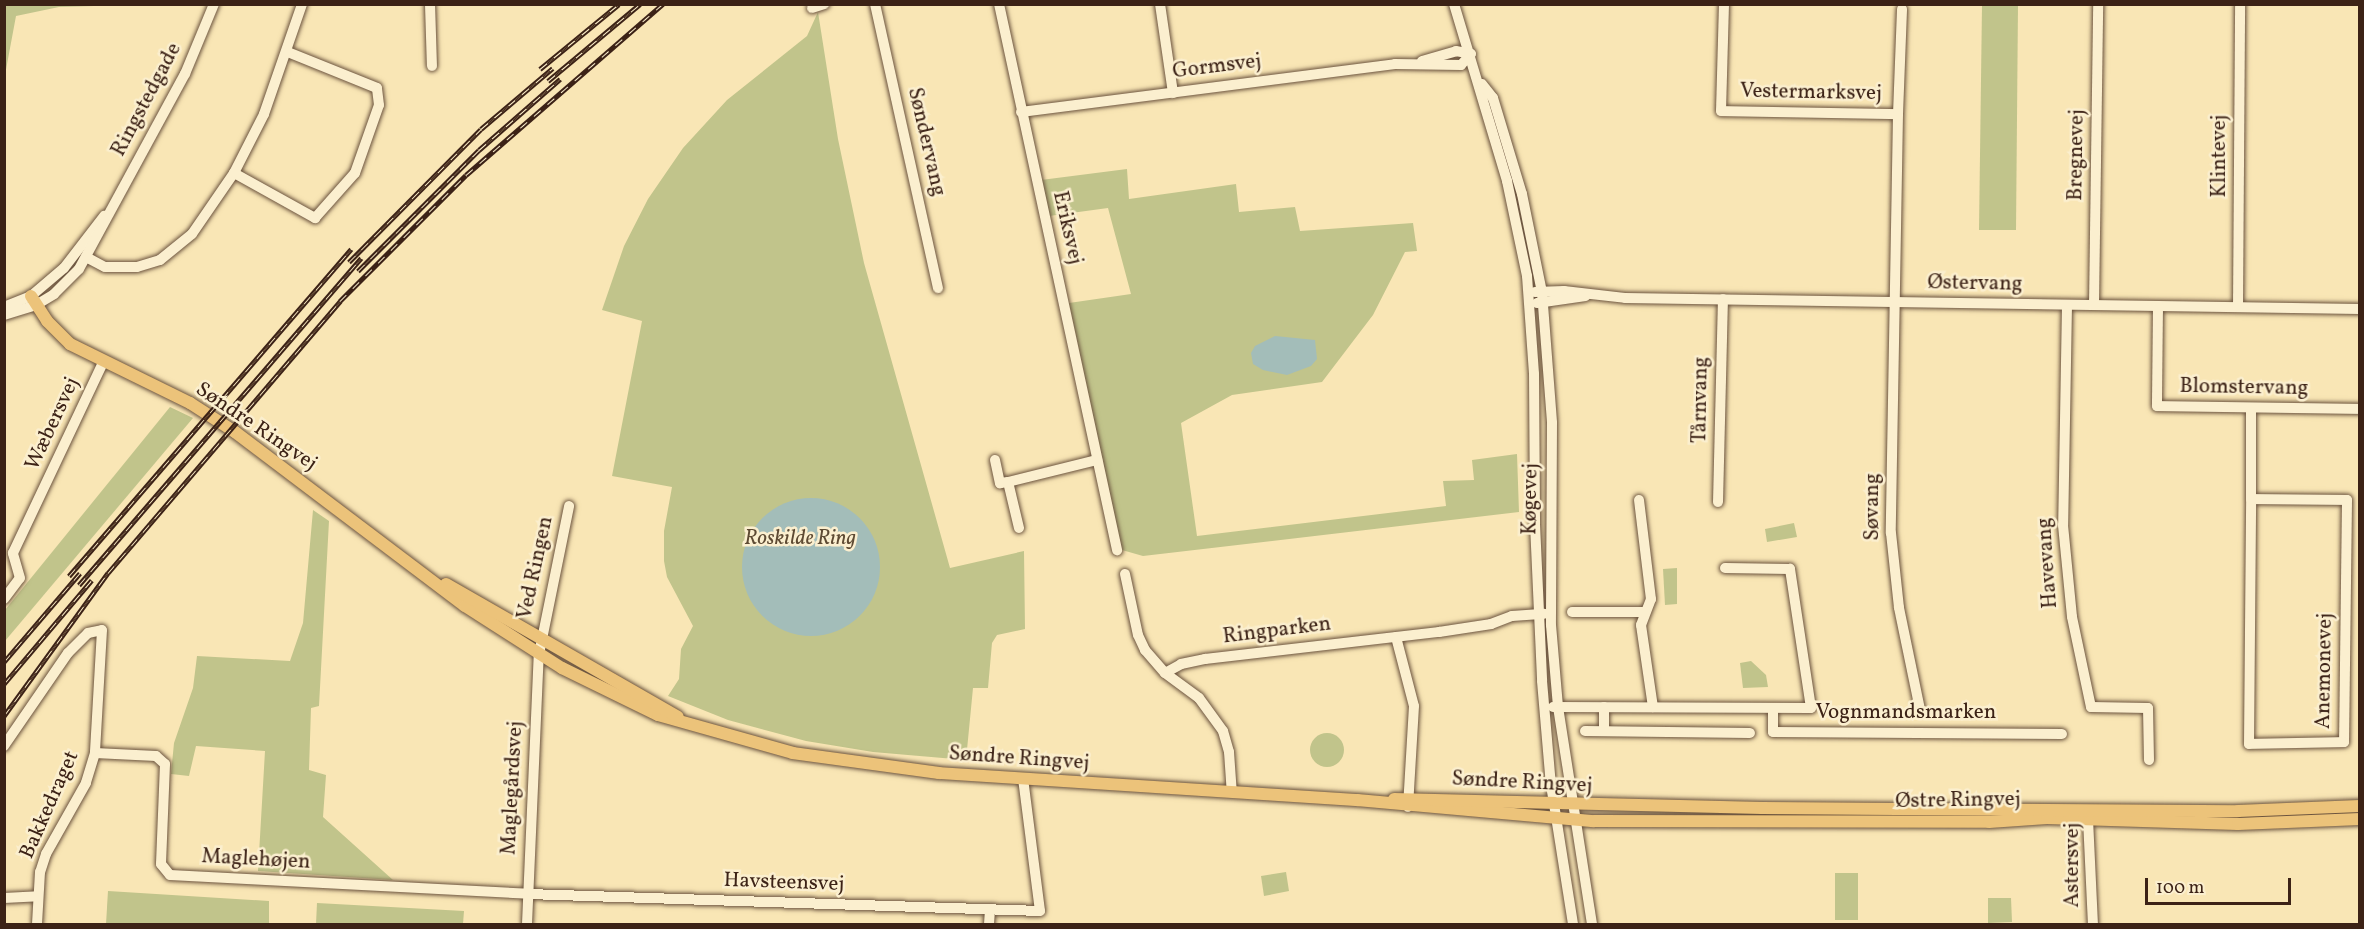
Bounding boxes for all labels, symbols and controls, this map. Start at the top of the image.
street label: Ringstedgade [107,39,187,161]
street label: Gormsvej [1171,49,1263,85]
street label: Vestermarksvej [1740,79,1882,107]
street label: Søndervang [901,85,951,199]
street label: Bregnevej [2064,109,2090,201]
street label: Klintevej [2207,114,2233,198]
street label: Eriksvej [1046,189,1088,267]
street label: Østervang [1927,271,2023,297]
street label: Tårnvang [1688,356,1714,444]
street label: Wæbersvej [20,373,86,475]
street label: Blomstervang [2179,374,2309,402]
street label: Søndre Ringvej [191,377,321,477]
street label: Køgevej [1518,463,1544,535]
street label: Søvang [1860,473,1886,541]
street label: Ved Ringen [513,514,559,622]
street label: Havevang [2032,517,2064,609]
park label: Roskilde Ring [744,526,856,552]
street label: Ringparken [1221,612,1333,650]
street label: Anemonevej [2311,613,2339,729]
street label: Vognmandsmarken [1816,700,1996,726]
street label: Maglegårdsvej [497,720,529,856]
street label: Søndre Ringvej [948,742,1090,776]
street label: Bakkedraget [15,747,85,863]
street label: Søndre Ringvej [1451,767,1593,799]
street label: Østre Ringvej [1895,787,2021,815]
street label: Astersvej [2060,822,2086,908]
street label: Maglehøjen [201,845,311,875]
scale bar [2148,866,2294,904]
street label: Havsteensvej [723,868,845,898]
text: 100 m [2156,876,2205,901]

